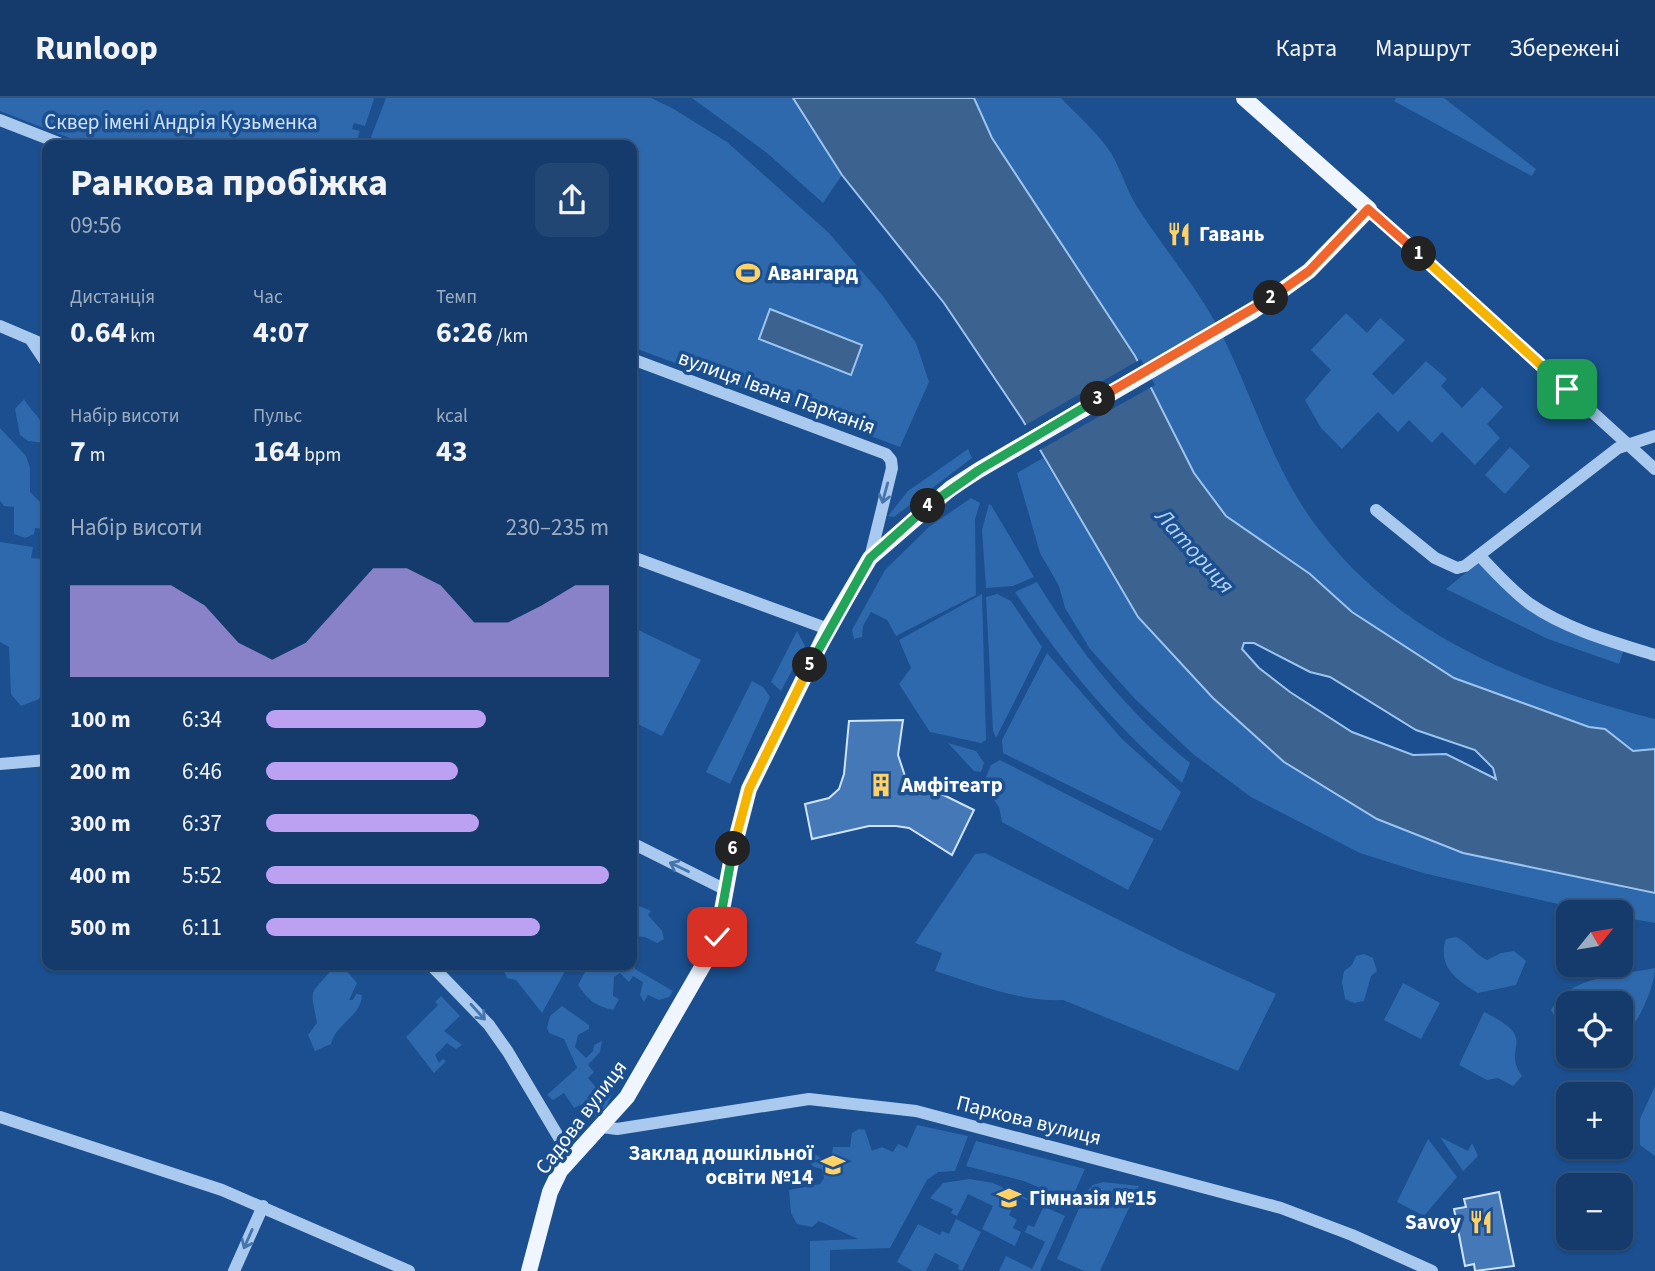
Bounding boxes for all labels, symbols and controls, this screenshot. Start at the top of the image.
text: Runloop [35,25,158,72]
text: Карта [1275,31,1337,66]
text: Маршрут [1375,31,1471,66]
text: Збережені [1509,31,1620,66]
park label: Сквер імені Андрія Кузьменка [44,107,318,137]
text: Ранкова пробіжка [70,156,388,210]
button: share [535,163,609,237]
text: 09:56 [70,209,121,242]
place label: Гавань [1199,219,1265,249]
restaurant icon: Гавань [1165,220,1193,248]
pin: 1 [1402,236,1436,272]
text: 1 [1413,240,1424,267]
place label: Авангард [767,258,859,288]
sports icon: Авангард [734,259,762,287]
pin: 2 [1254,280,1288,316]
text: Дистанція [70,284,155,311]
text: Час [253,284,283,311]
text: Темп [436,284,477,311]
text: 2 [1265,284,1276,311]
text: 0.64 [70,311,127,354]
text: 4:07 [253,311,310,354]
text: 6:26 [436,311,493,354]
text: km [127,323,156,350]
text: /km [493,323,528,350]
street label: вулиця Івана Парканія [674,342,880,442]
pin [1537,359,1597,419]
icon: arrive [1548,370,1586,408]
pin: 3 [1080,382,1116,416]
text: 3 [1092,385,1103,412]
text: Набір висоти [70,403,179,430]
text: Пульс [253,403,302,430]
text: kcal [436,403,468,430]
text: 7 [70,430,86,473]
text: 164 [253,430,301,473]
text: 43 [436,430,468,473]
text: m [86,442,105,469]
text: bpm [301,442,341,469]
one-way arrow [878,481,891,503]
pin: 4 [911,488,946,524]
text: 4 [922,492,933,519]
water label: Латориця [1146,500,1242,601]
text: Набір висоти [70,511,202,544]
text: 230–235 m [506,511,609,544]
pin: 5 [792,648,828,682]
text: 5 [804,651,815,678]
text: 100 m [70,703,131,736]
text: 6:34 [182,703,222,736]
text: 200 m [70,755,131,788]
text: 6:46 [182,755,222,788]
place label: Амфітеатр [900,770,1003,800]
building icon: Амфітеатр [867,771,895,799]
text: 300 m [70,807,131,840]
text: 6:37 [182,807,222,840]
pin: 6 [716,832,750,866]
text: 6 [727,835,738,862]
text: 400 m [70,859,131,892]
text: 5:52 [182,859,222,892]
one-way arrow [669,859,690,873]
north arrow [1556,900,1633,976]
map controls [1556,900,1633,1250]
pin [687,907,747,967]
text: 500 m [70,911,131,944]
text: 6:11 [182,911,222,944]
icon: check [698,918,736,956]
button: locate [1556,991,1633,1068]
one-way arrow [470,1003,486,1021]
street label: Садова вулиця [528,1054,634,1180]
button: + [1556,1082,1633,1159]
street label: Паркова вулиця [953,1087,1105,1153]
place label: Заклад дошкільної освіти №14 [629,1138,814,1192]
school or university icon: Заклад дошкільної освіти №14 [819,1151,847,1179]
button: − [1556,1173,1633,1250]
place label: Гімназія №15 [1029,1183,1157,1213]
school or university icon: Гімназія №15 [995,1184,1023,1212]
place label: Savoy [1405,1207,1461,1237]
restaurant icon: Savoy [1467,1208,1495,1236]
one-way arrow [241,1227,254,1249]

